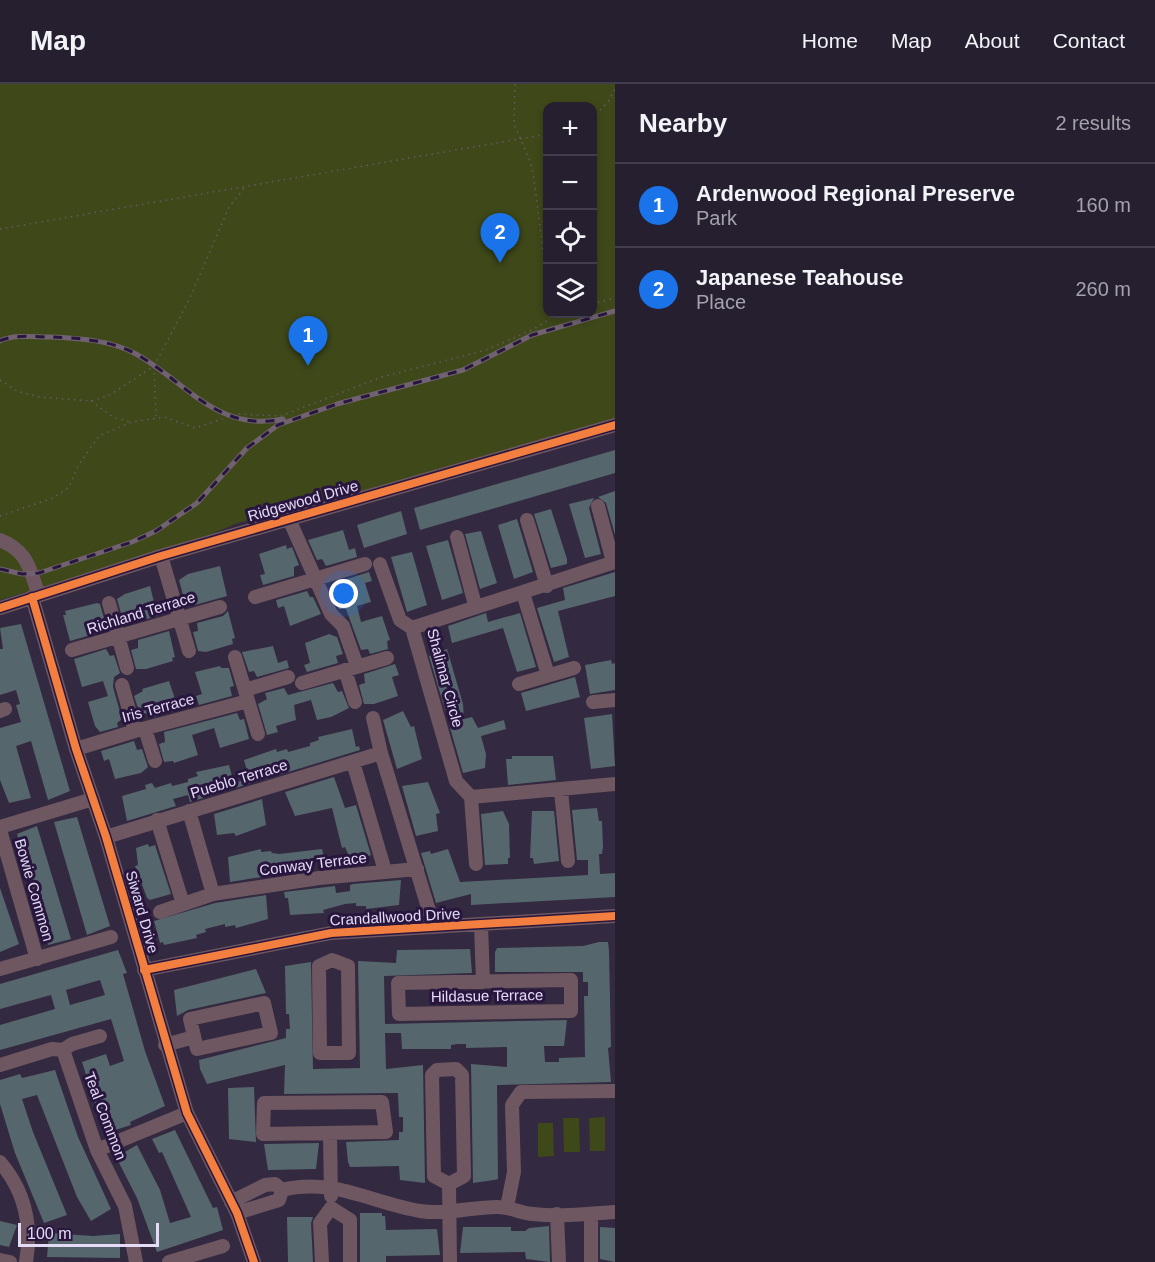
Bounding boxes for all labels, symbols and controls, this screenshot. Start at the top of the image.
text: Map [30,25,86,56]
text: Home [802,29,858,52]
text: Map [891,29,932,52]
text: About [965,29,1020,52]
text: Contact [1053,29,1125,52]
map controls [543,102,597,318]
button: + [543,102,597,156]
text: Nearby [639,108,727,138]
text: 2 results [1055,112,1131,134]
button: − [543,156,597,210]
text: Ardenwood Regional Preserve [696,181,1015,206]
text: 1 [653,194,664,216]
text: 160 m [1075,194,1131,216]
text: Park [696,207,737,229]
button: locate [543,210,597,264]
pin: 2 [480,214,520,263]
button: layers [543,264,597,318]
text: Japanese Teahouse [696,265,903,290]
text: 2 [653,278,664,300]
text: 260 m [1075,278,1131,300]
text: Place [696,291,746,313]
pin: 1 [288,316,328,366]
street label: Ridgewood Drive [246,477,360,524]
your location [329,579,358,608]
street label: Richland Terrace [85,588,197,637]
street label: Shalimar Circle [424,627,467,729]
street label: Iris Terrace [120,690,196,725]
street label: Pueblo Terrace [188,756,289,801]
street label: Bowie Common [12,837,57,943]
street label: Conway Terrace [258,848,368,879]
street label: Siward Drive [123,869,162,955]
street label: Crandallwood Drive [329,905,461,928]
street label: Hildasue Terrace [431,986,543,1005]
street label: Teal Common [81,1070,130,1162]
scale bar [18,1220,159,1248]
text: 100 m [27,1225,71,1242]

